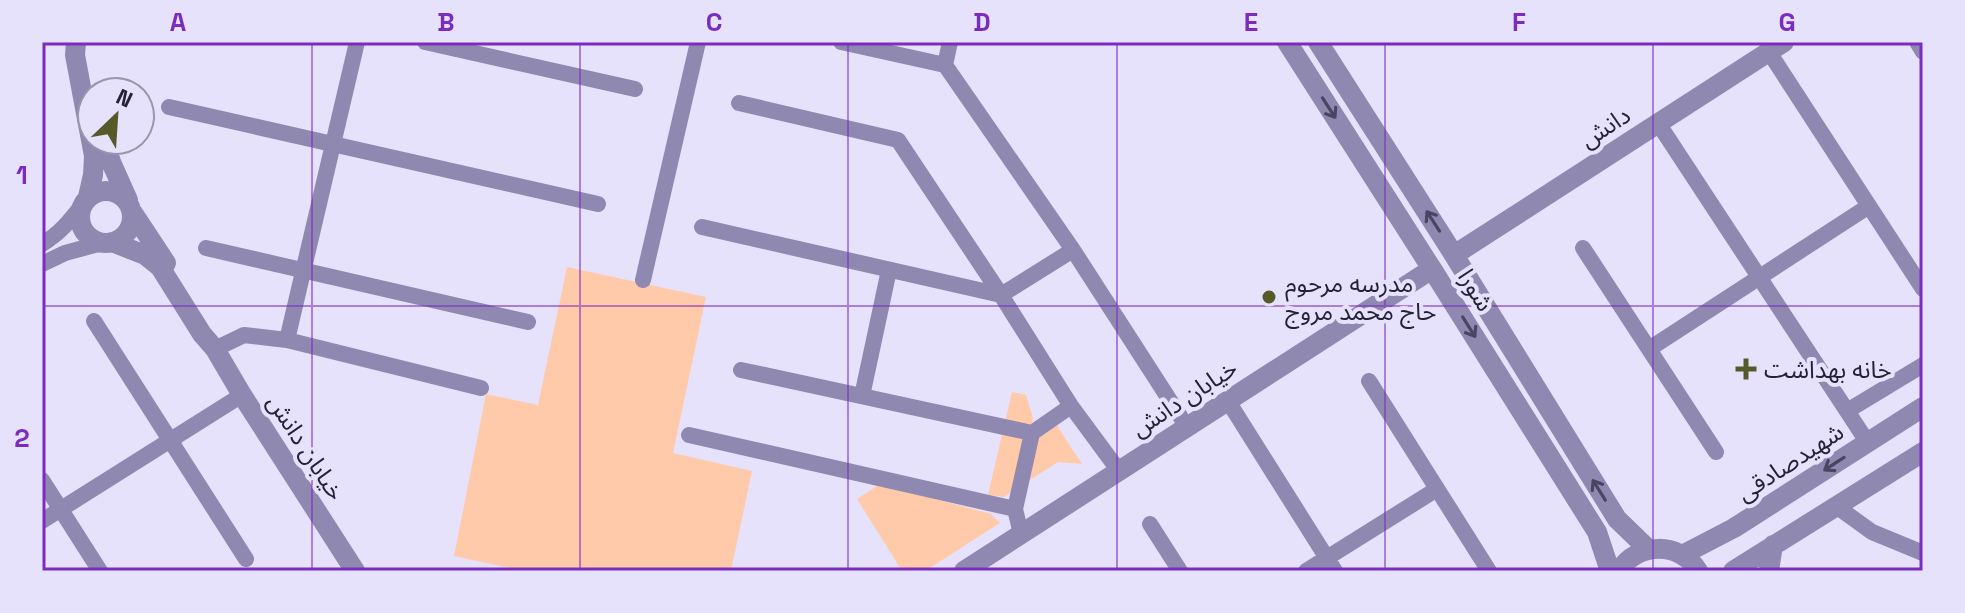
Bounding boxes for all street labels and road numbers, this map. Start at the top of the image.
street label: دانش [1574,99,1636,155]
street label: شورا [1451,263,1501,317]
street label: خیابان دانش [1125,352,1243,444]
street label: خیابان دانش [260,388,352,506]
street label: شهیدصادقی [1731,416,1849,508]

